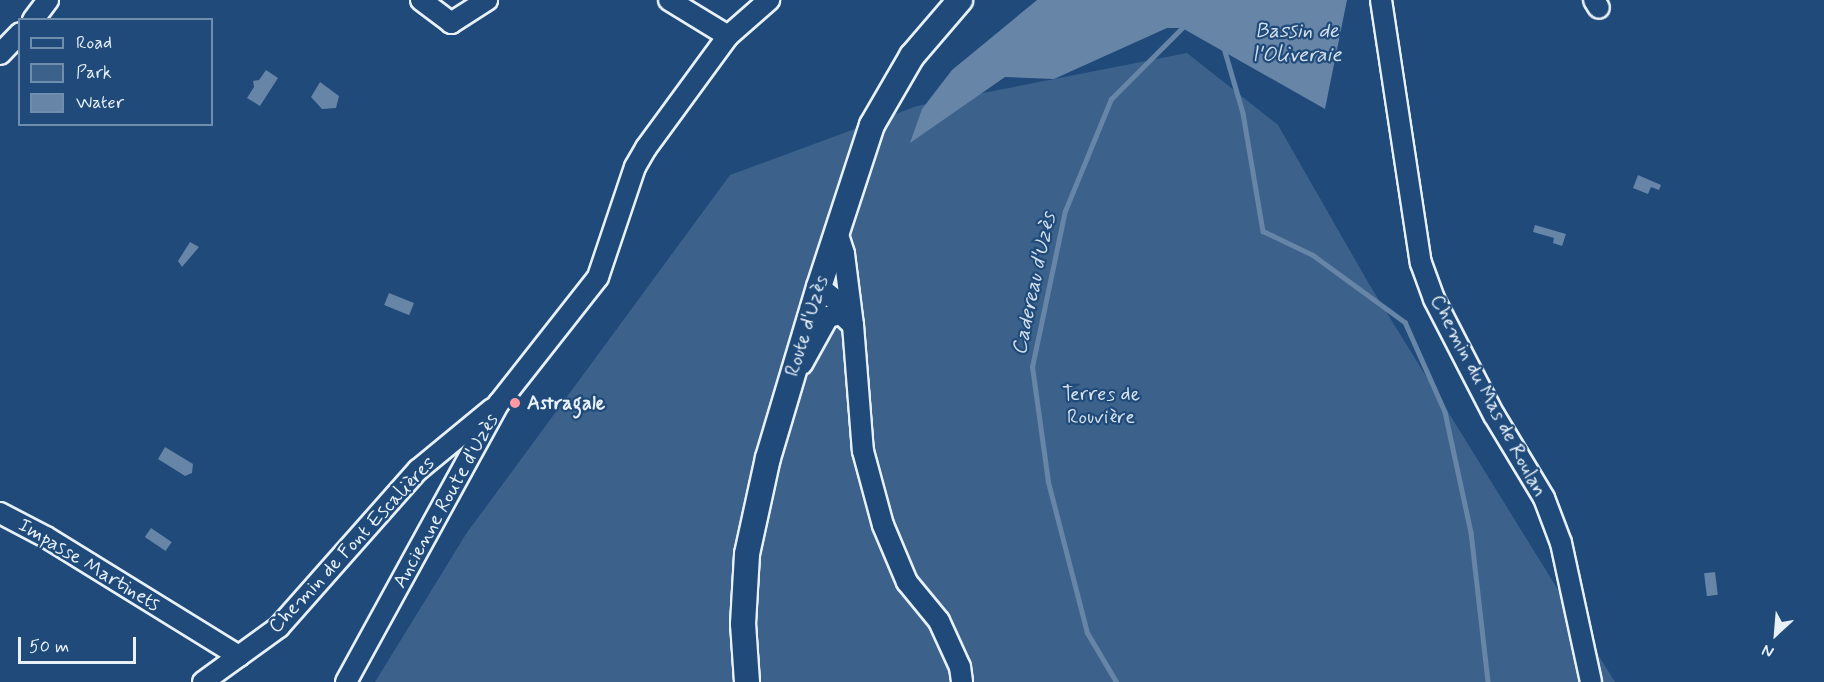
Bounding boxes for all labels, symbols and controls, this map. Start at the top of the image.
legend [18,18,213,126]
water label: Bassin de l'Oliveraie [1252,18,1342,68]
text: Road [76,31,112,55]
text: Park [76,61,112,85]
text: Water [76,91,124,115]
water label: Cadereau d'Uzès [1007,211,1061,357]
street label: Route d'Uzès [780,273,834,379]
street label: Chemin du Mas de Roulan [1424,291,1552,501]
park label: Terres de Rouvière [1062,383,1140,430]
place label: Astragale [527,391,605,415]
marker: Astragale [508,396,522,410]
street label: Ancienne Route d'Uzès [389,412,503,590]
street label: Chemin de Font Escalières [264,452,440,638]
street label: Impasse Martinets [15,514,163,616]
north arrow [1746,604,1806,664]
scale bar [21,625,140,663]
text: 50 m [29,635,69,659]
text: N [1758,639,1777,662]

